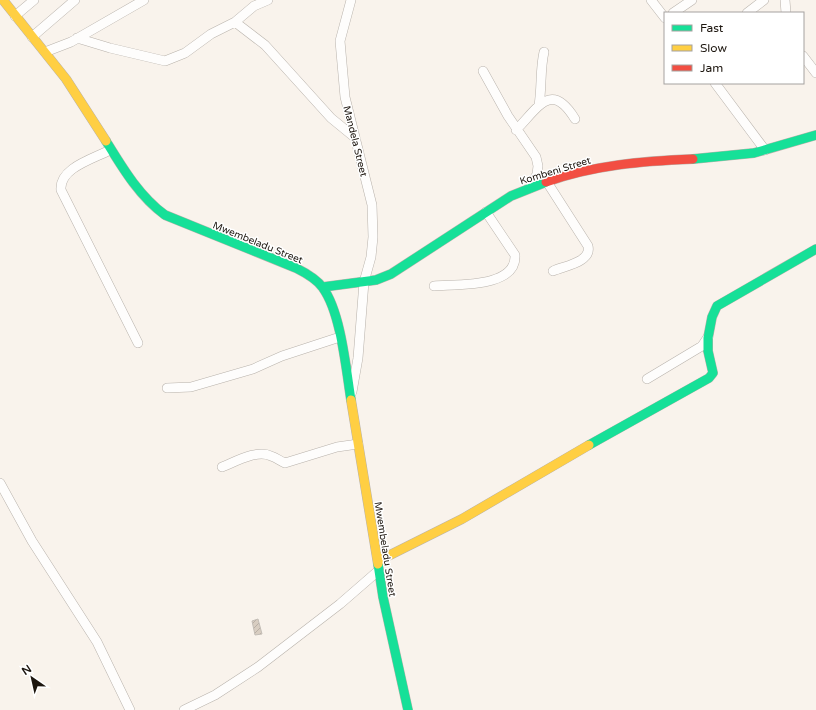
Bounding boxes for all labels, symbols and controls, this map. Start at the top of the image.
legend [664,12,804,84]
text: Fast [700,21,724,35]
text: Slow [700,41,727,55]
text: Jam [700,61,723,75]
street label: Mandela Street [340,105,370,178]
street label: Kombeni Street [518,154,592,187]
street label: Mwembeladu Street [211,219,305,267]
street label: Mwembeladu Street [372,501,398,598]
north arrow [12,658,52,698]
text: N [19,662,34,678]

